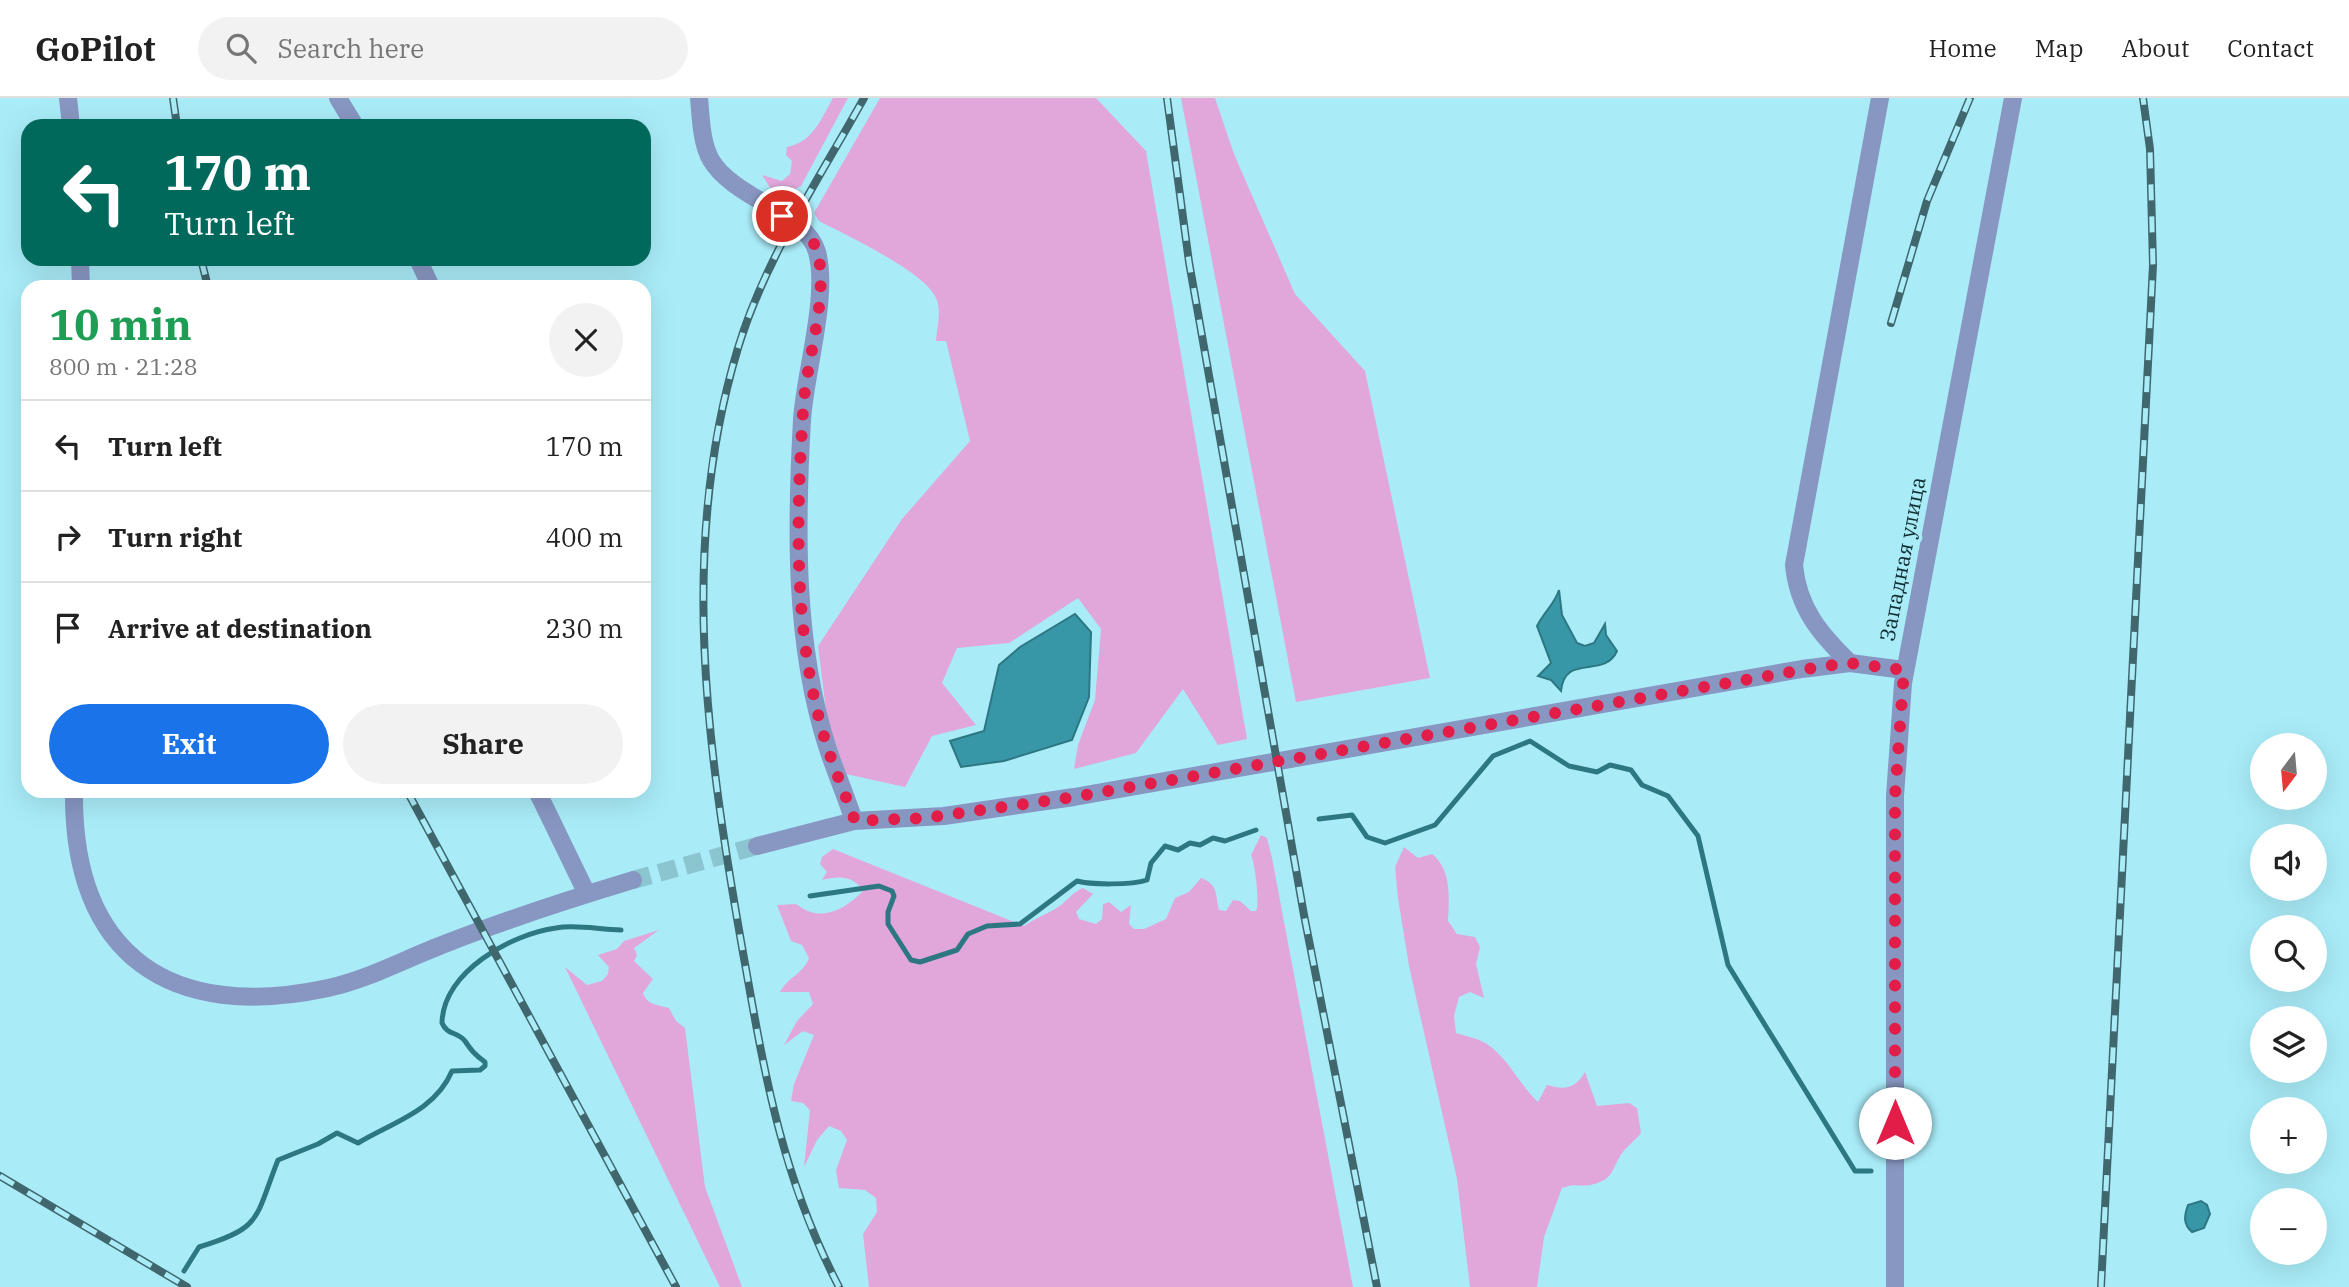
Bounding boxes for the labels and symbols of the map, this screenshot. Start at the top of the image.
pin [752,186,812,246]
street label: Западная улица [1872,474,1932,644]
north arrow [2250,733,2328,810]
position arrow [1858,1086,1932,1160]

